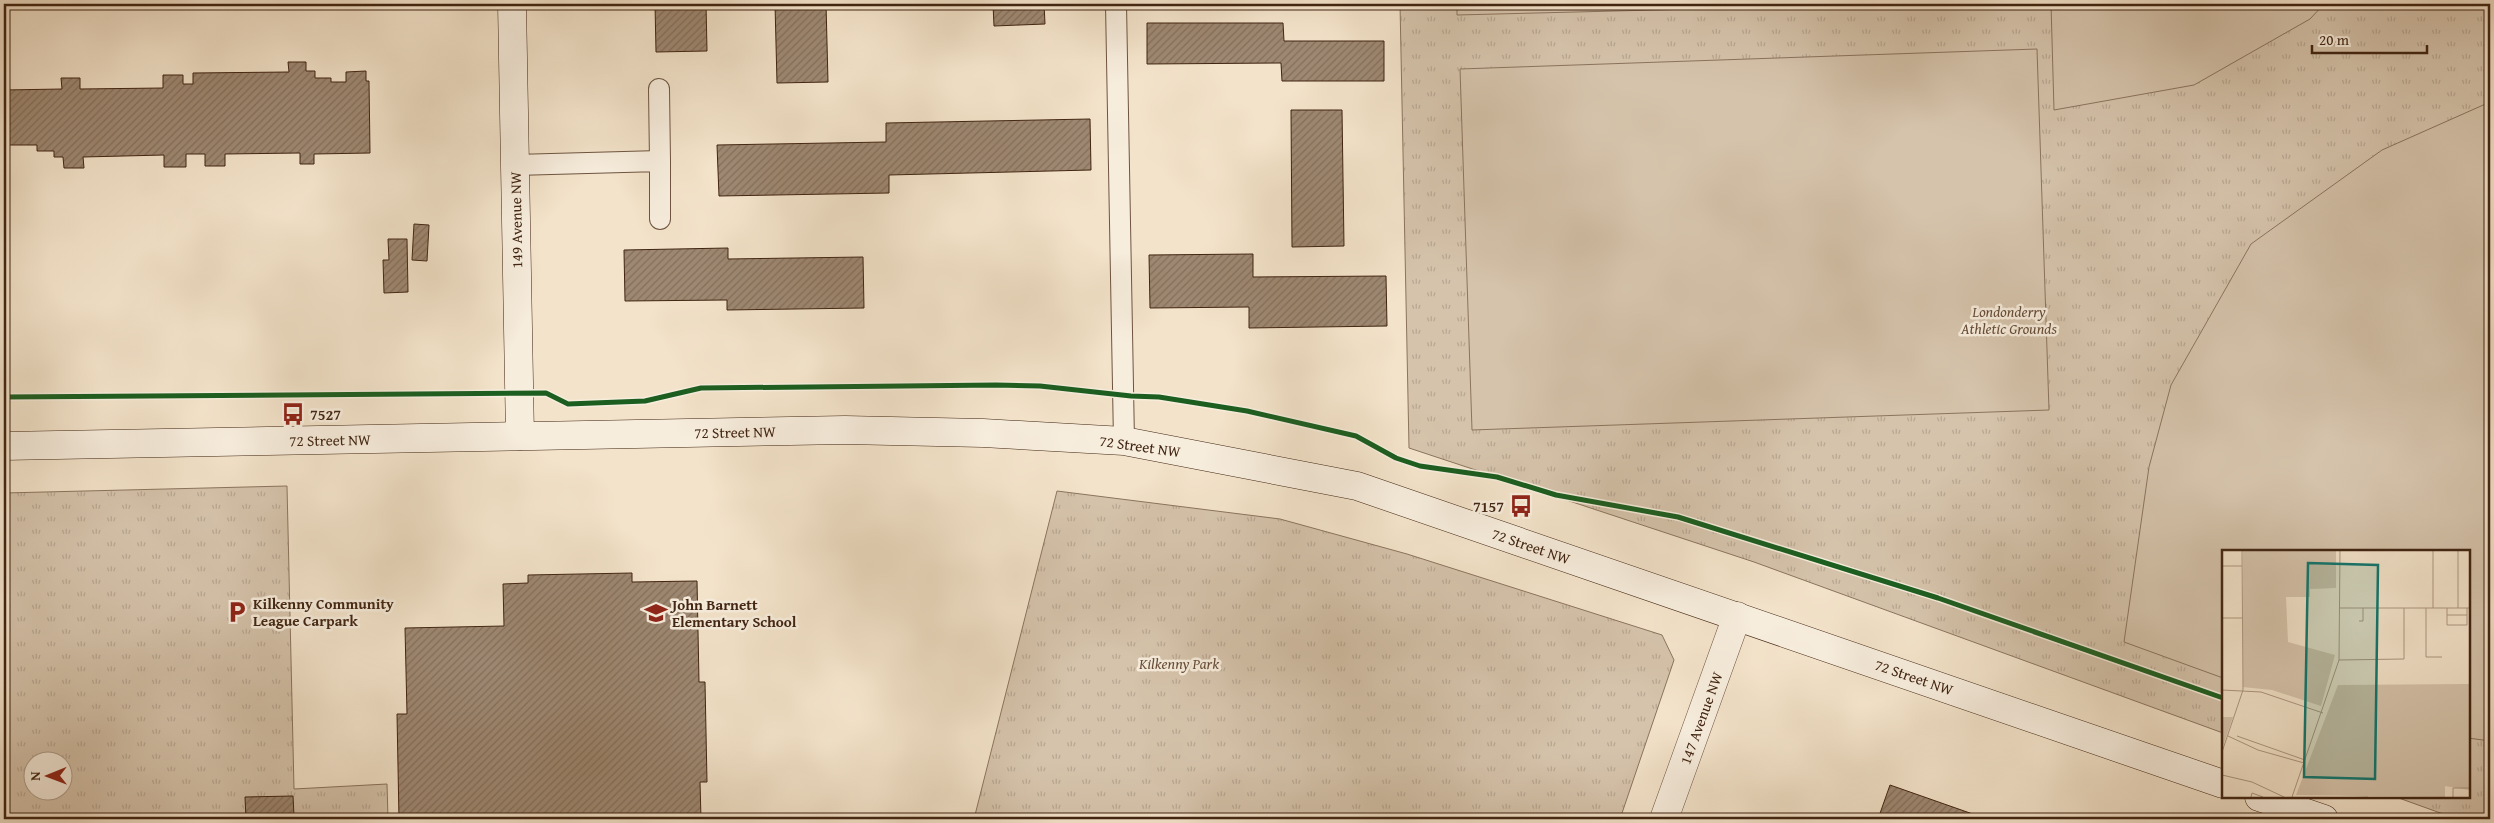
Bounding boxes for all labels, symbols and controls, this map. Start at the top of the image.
scale bar [2312,22,2426,54]
text: 20 m [2319,29,2350,50]
street label: 149 Avenue NW [505,171,527,269]
park label: Londonderry Athletic Grounds [1960,301,2058,339]
bus stop icon: 7527 [280,401,306,427]
place label: 7527 [310,404,341,425]
street label: 72 Street NW [694,421,776,443]
street label: 72 Street NW [289,429,371,451]
street label: 72 Street NW [1098,430,1182,462]
bus stop icon: 7157 [1508,493,1534,519]
place label: 7157 [1473,496,1504,517]
street label: 72 Street NW [1489,523,1573,569]
inset map [2222,550,2469,798]
place label: Kilkenny Community League Carpark [253,593,394,631]
place label: John Barnett Elementary School [669,594,797,632]
parking icon: Kilkenny Community League Carpark [224,599,250,625]
school or university icon: John Barnett Elementary School [643,600,669,626]
park label: Kilkenny Park [1138,653,1219,674]
street label: 72 Street NW [1872,654,1956,700]
street label: 147 Avenue NW [1675,669,1728,767]
north arrow [22,750,72,800]
text: N [25,771,45,781]

